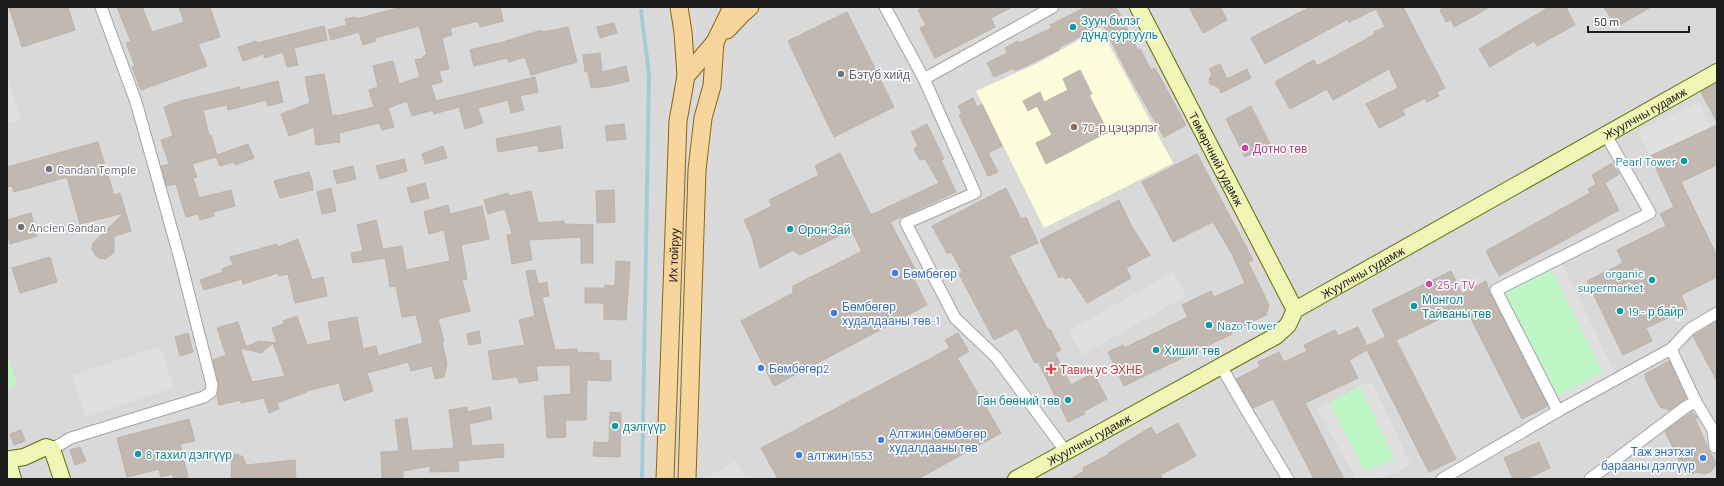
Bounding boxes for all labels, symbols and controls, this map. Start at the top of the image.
scale bar [1588,8,1689,34]
place label: Зуун билэг дунд сургууль [1081,13,1158,42]
text: 50 m [1594,14,1619,28]
marker: Зуун билэг дунд сургууль [1068,22,1078,32]
place label: Бэтүб хийд [849,67,910,82]
marker: Бэтүб хийд [836,69,846,79]
street label: Жуулчны гудамж [1601,84,1689,142]
street label: Төмөрчний гудамж [1187,109,1247,208]
place label: 70-р цэцэрлэг [1082,120,1159,135]
marker: 70-р цэцэрлэг [1069,122,1079,132]
place label: Дотно төв [1253,141,1307,156]
marker: Дотно төв [1240,143,1250,153]
place label: Pearl Tower [1616,154,1677,168]
marker: Pearl Tower [1679,156,1689,166]
place label: Gandan Temple [57,162,136,176]
marker: Gandan Temple [44,164,54,174]
place label: Ancien Gandan [29,220,106,234]
marker: Ancien Gandan [16,222,26,232]
place label: Орон Зай [798,222,850,237]
marker: Орон Зай [785,224,795,234]
street label: Их тойруу [665,228,682,283]
street label: Жуулчны гудамж [1318,243,1407,301]
place label: Бөмбөгөр [903,266,957,281]
place label: organic supermarket [1578,266,1644,294]
marker: Бөмбөгөр [890,268,900,278]
marker: organic supermarket [1647,275,1657,285]
place label: 25-r TV [1437,277,1475,291]
marker: 25-r TV [1424,279,1434,289]
place label: Монгол Тайваны төв [1422,292,1491,320]
place label: Бөмбөгөр худалдааны төв-1 [842,299,940,328]
marker: Монгол Тайваны төв [1409,301,1419,311]
place label: 19 - р байр [1628,304,1684,319]
marker: 19 - р байр [1615,306,1625,316]
marker: Бөмбөгөр худалдааны төв-1 [829,308,839,318]
place label: Nazo Tower [1217,318,1278,332]
marker: Nazo Tower [1204,320,1214,330]
place label: Хишиг төв [1164,343,1220,357]
marker: Хишиг төв [1151,345,1161,355]
place label: Бөмбөгөр2 [769,361,829,376]
place label: Тавин ус ЭХНБ [1060,362,1143,377]
marker: Бөмбөгөр2 [756,363,766,373]
marker: Тавин ус ЭХНБ [1045,363,1057,375]
place label: Ган бөөний төв [977,393,1060,407]
marker: Ган бөөний төв [1063,395,1073,405]
street label: Жуулчны гудамж [1044,410,1133,468]
place label: дэлгүүр [623,419,666,434]
marker: дэлгүүр [610,421,620,431]
place label: Алтжин бөмбөгөр худалдааны төв [889,426,987,455]
marker: Алтжин бөмбөгөр худалдааны төв [876,435,886,445]
place label: Таж энэтхэг барааны дэлгүүр [1601,444,1696,473]
place label: 8 тахил дэлгүүр [146,447,232,462]
place label: алтжин 1553 [807,448,873,462]
marker: 8 тахил дэлгүүр [133,449,143,459]
marker: алтжин 1553 [794,450,804,460]
marker: Таж энэтхэг барааны дэлгүүр [1698,453,1708,463]

